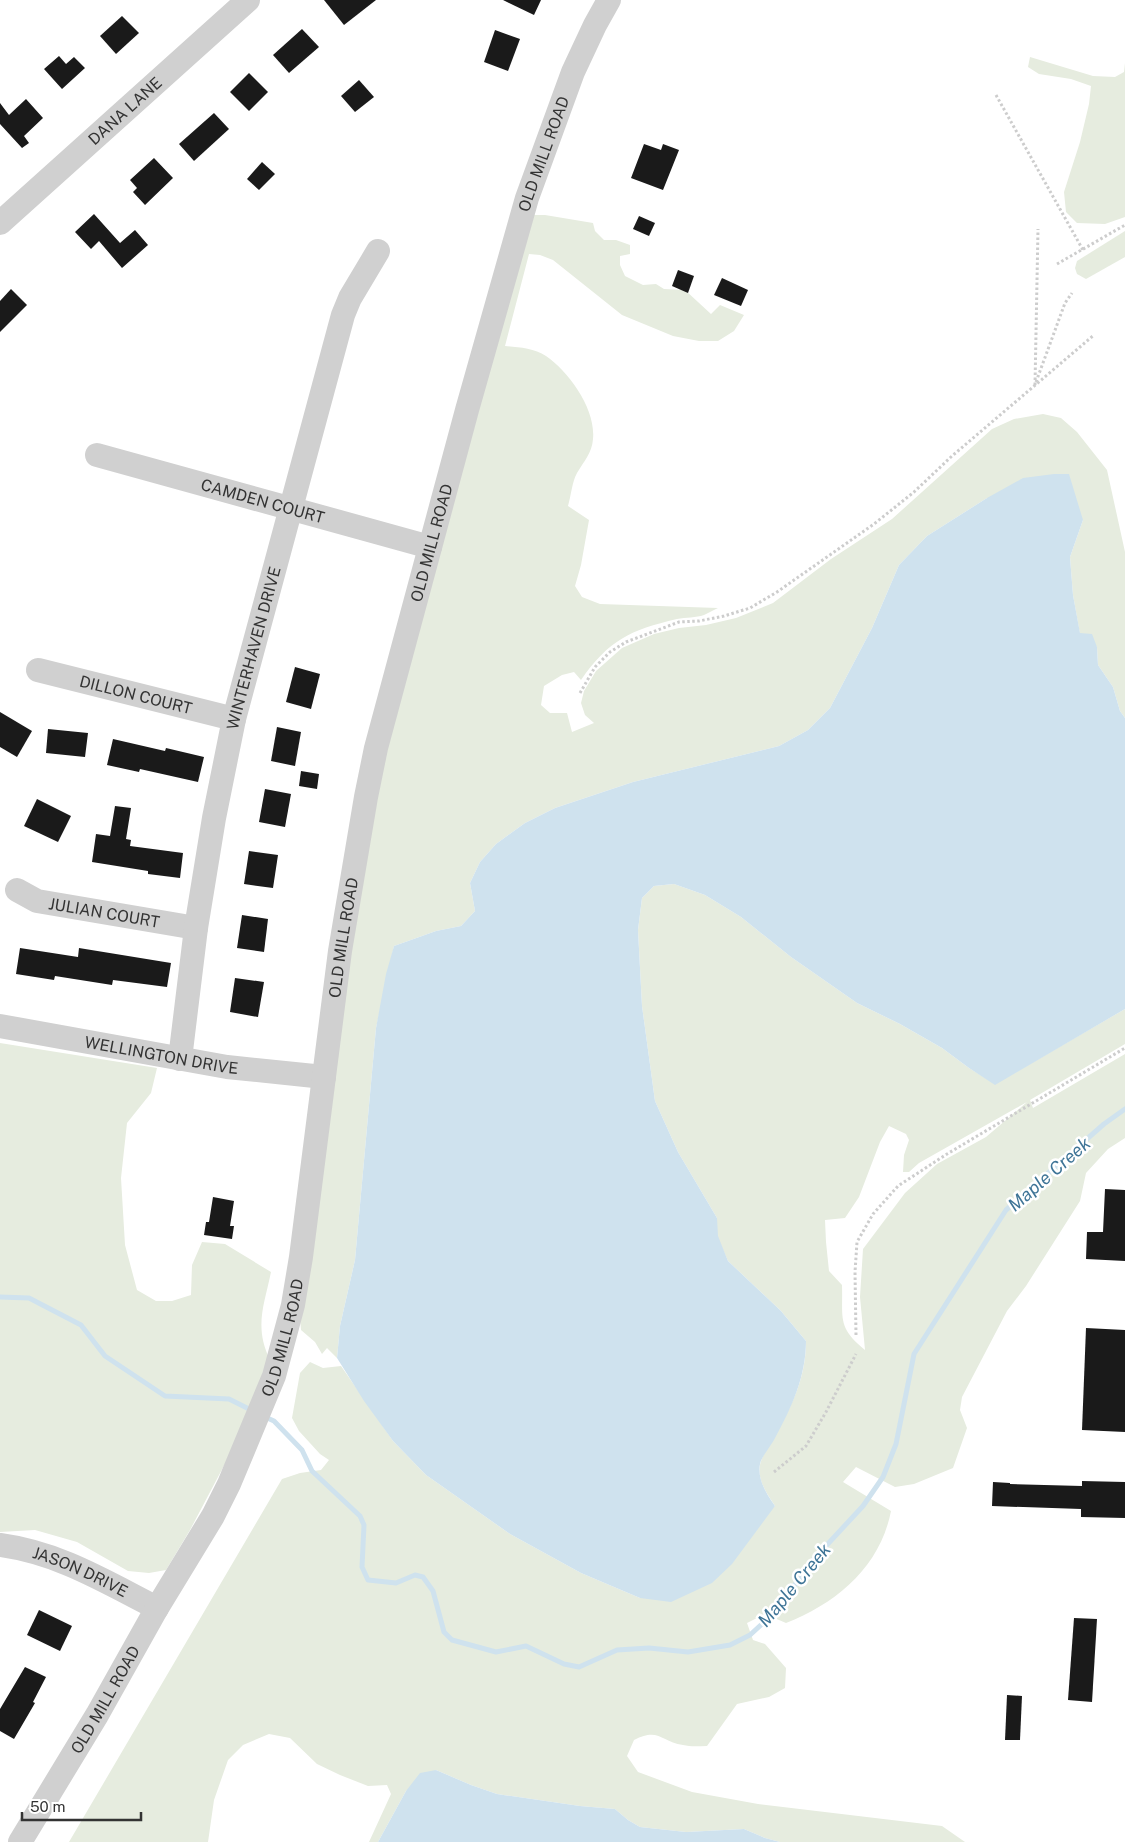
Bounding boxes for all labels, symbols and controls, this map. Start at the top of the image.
street label: DANA LANE [84,73,166,149]
street label: OLD MILL ROAD [514,93,573,214]
street label: CAMDEN COURT [199,475,327,527]
street label: OLD MILL ROAD [406,482,456,604]
street label: WINTERHAVEN DRIVE [223,564,284,731]
street label: DILLON COURT [78,671,195,718]
street label: OLD MILL ROAD [325,876,362,999]
street label: JULIAN COURT [47,894,162,931]
street label: WELLINGTON DRIVE [83,1032,239,1078]
water label: Maple Creek [1004,1132,1095,1215]
street label: OLD MILL ROAD [257,1277,307,1399]
water label: Maple Creek [753,1539,835,1631]
street label: JASON DRIVE [31,1543,131,1601]
street label: OLD MILL ROAD [66,1642,144,1757]
scale bar [22,1790,141,1822]
text: 50 m [30,1798,65,1815]

